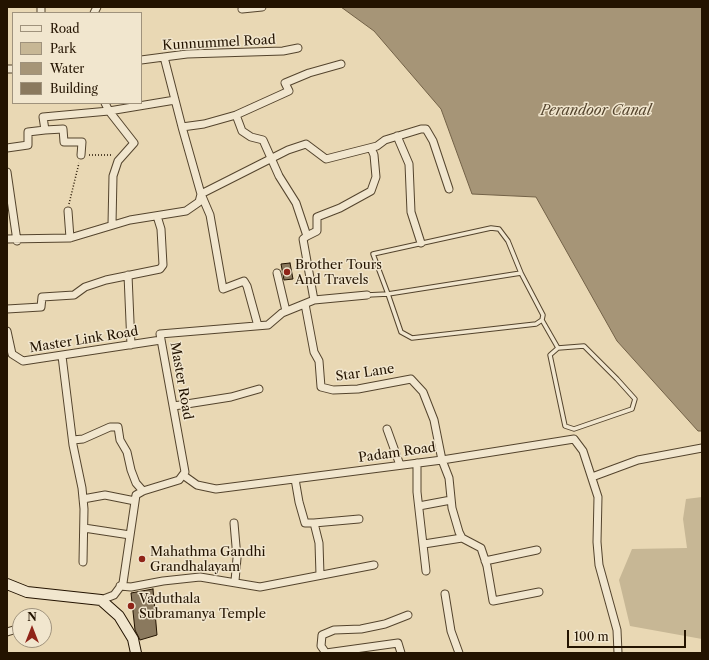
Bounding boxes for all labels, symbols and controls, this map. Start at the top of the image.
legend [12,12,142,104]
text: Road [50,21,80,36]
street label: Kunnummel Road [162,32,276,54]
text: Park [50,41,76,56]
text: Water [50,61,84,76]
text: Building [50,81,98,96]
water label: Perandoor Canal [541,103,651,119]
place label: Brother Tours And Travels [295,257,382,288]
marker: Brother Tours And Travels [282,267,292,277]
street label: Master Link Road [28,324,140,356]
street label: Master Road [167,341,195,421]
street label: Star Lane [335,361,395,385]
street label: Padam Road [357,440,437,466]
place label: Mahathma Gandhi Grandhalayam [150,544,266,575]
marker: Mahathma Gandhi Grandhalayam [137,554,147,564]
place label: Vaduthala Subramanya Temple [139,591,266,622]
marker: Vaduthala Subramanya Temple [126,601,136,611]
north arrow [12,608,52,648]
text: N [27,610,37,624]
scale bar [569,622,688,648]
text: 100 m [574,629,609,644]

